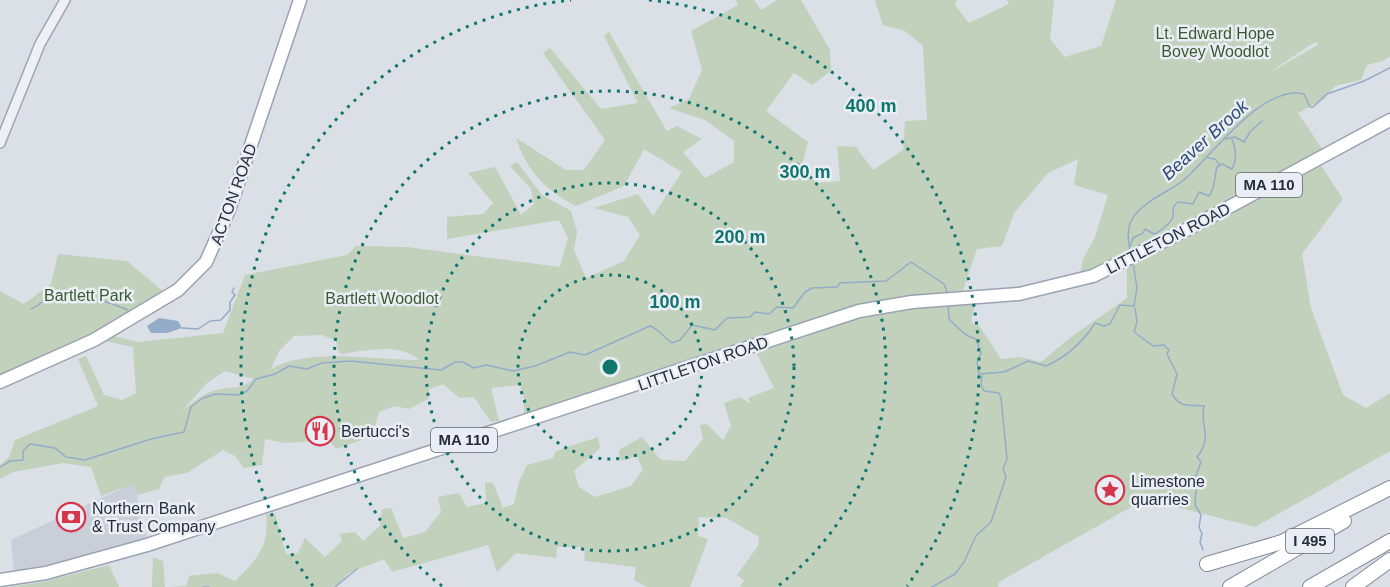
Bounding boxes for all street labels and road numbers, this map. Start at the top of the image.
street label: ACTON ROAD [207,141,260,247]
road number: MA 110 [1236,173,1302,197]
street label: LITTLETON ROAD [1104,200,1233,277]
street label: LITTLETON ROAD [636,333,771,394]
road number: MA 110 [431,428,497,452]
road number: I 495 [1286,529,1334,553]

